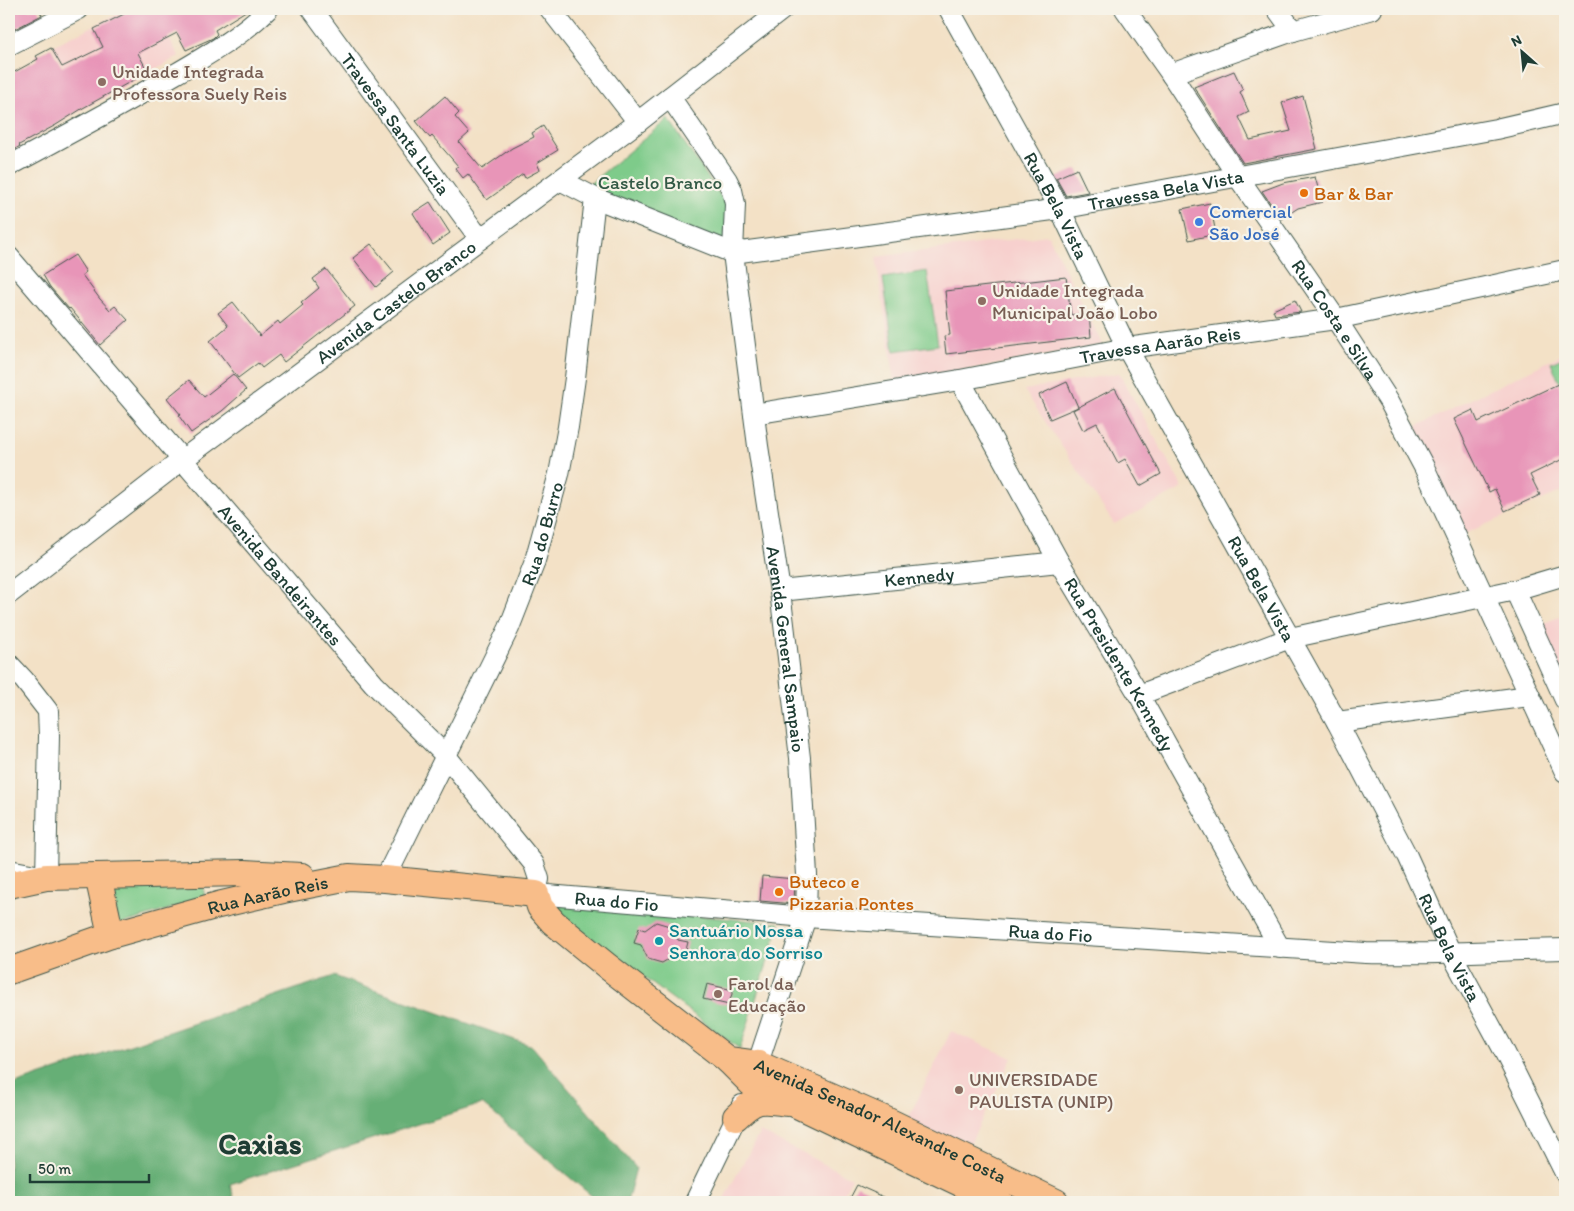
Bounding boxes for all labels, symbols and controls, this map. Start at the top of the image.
north arrow [1496,28,1546,78]
text: N [1508,31,1524,51]
street label: Travessa Santa Luzia [336,48,455,200]
place label: Unidade Integrada Professora Suely Reis [112,60,287,105]
marker: Unidade Integrada Professora Suely Reis [96,76,108,88]
street label: Rua Bela Vista [1019,148,1094,263]
street label: Travessa Bela Vista [1086,165,1246,216]
park label: Castelo Branco [598,171,722,194]
place label: Bar & Bar [1314,182,1394,205]
marker: Bar & Bar [1298,187,1310,199]
place label: Comercial São José [1209,200,1293,245]
marker: Comercial São José [1193,216,1205,228]
street label: Avenida Castelo Branco [311,235,481,369]
street label: Rua Costa e Silva [1286,255,1383,384]
place label: Unidade Integrada Municipal João Lobo [992,279,1158,324]
marker: Unidade Integrada Municipal João Lobo [976,295,988,307]
street label: Travessa Aarão Reis [1078,321,1242,369]
street label: Rua do Burro [516,479,568,589]
street label: Avenida Bandeirantes [213,499,347,651]
street label: Rua Bela Vista [1223,532,1301,646]
street label: Avenida General Sampaio [761,544,810,754]
street label: Kennedy [883,562,956,592]
street label: Rua Presidente Kennedy [1059,573,1179,756]
street label: Rua Aarão Reis [205,870,330,919]
place label: Buteco e Pizzaria Pontes [789,870,914,915]
street label: Rua do Fio [574,886,660,916]
marker: Buteco e Pizzaria Pontes [773,886,785,898]
street label: Rua Bela Vista [1413,890,1486,1006]
place label: Santuário Nossa Senhora do Sorriso [669,919,823,964]
street label: Rua do Fio [1008,919,1093,947]
marker: Santuário Nossa Senhora do Sorriso [653,935,665,947]
place label: Farol da Educação [728,972,806,1017]
marker: Farol da Educação [712,988,724,1000]
street label: Avenida Senador Alexandre Costa [751,1053,1010,1188]
place label: UNIVERSIDADE PAULISTA (UNIP) [969,1068,1113,1113]
marker: UNIVERSIDADE PAULISTA (UNIP) [953,1084,965,1096]
district label: Caxias [218,1126,302,1161]
scale bar [30,1151,149,1183]
text: 50 m [38,1160,71,1178]

